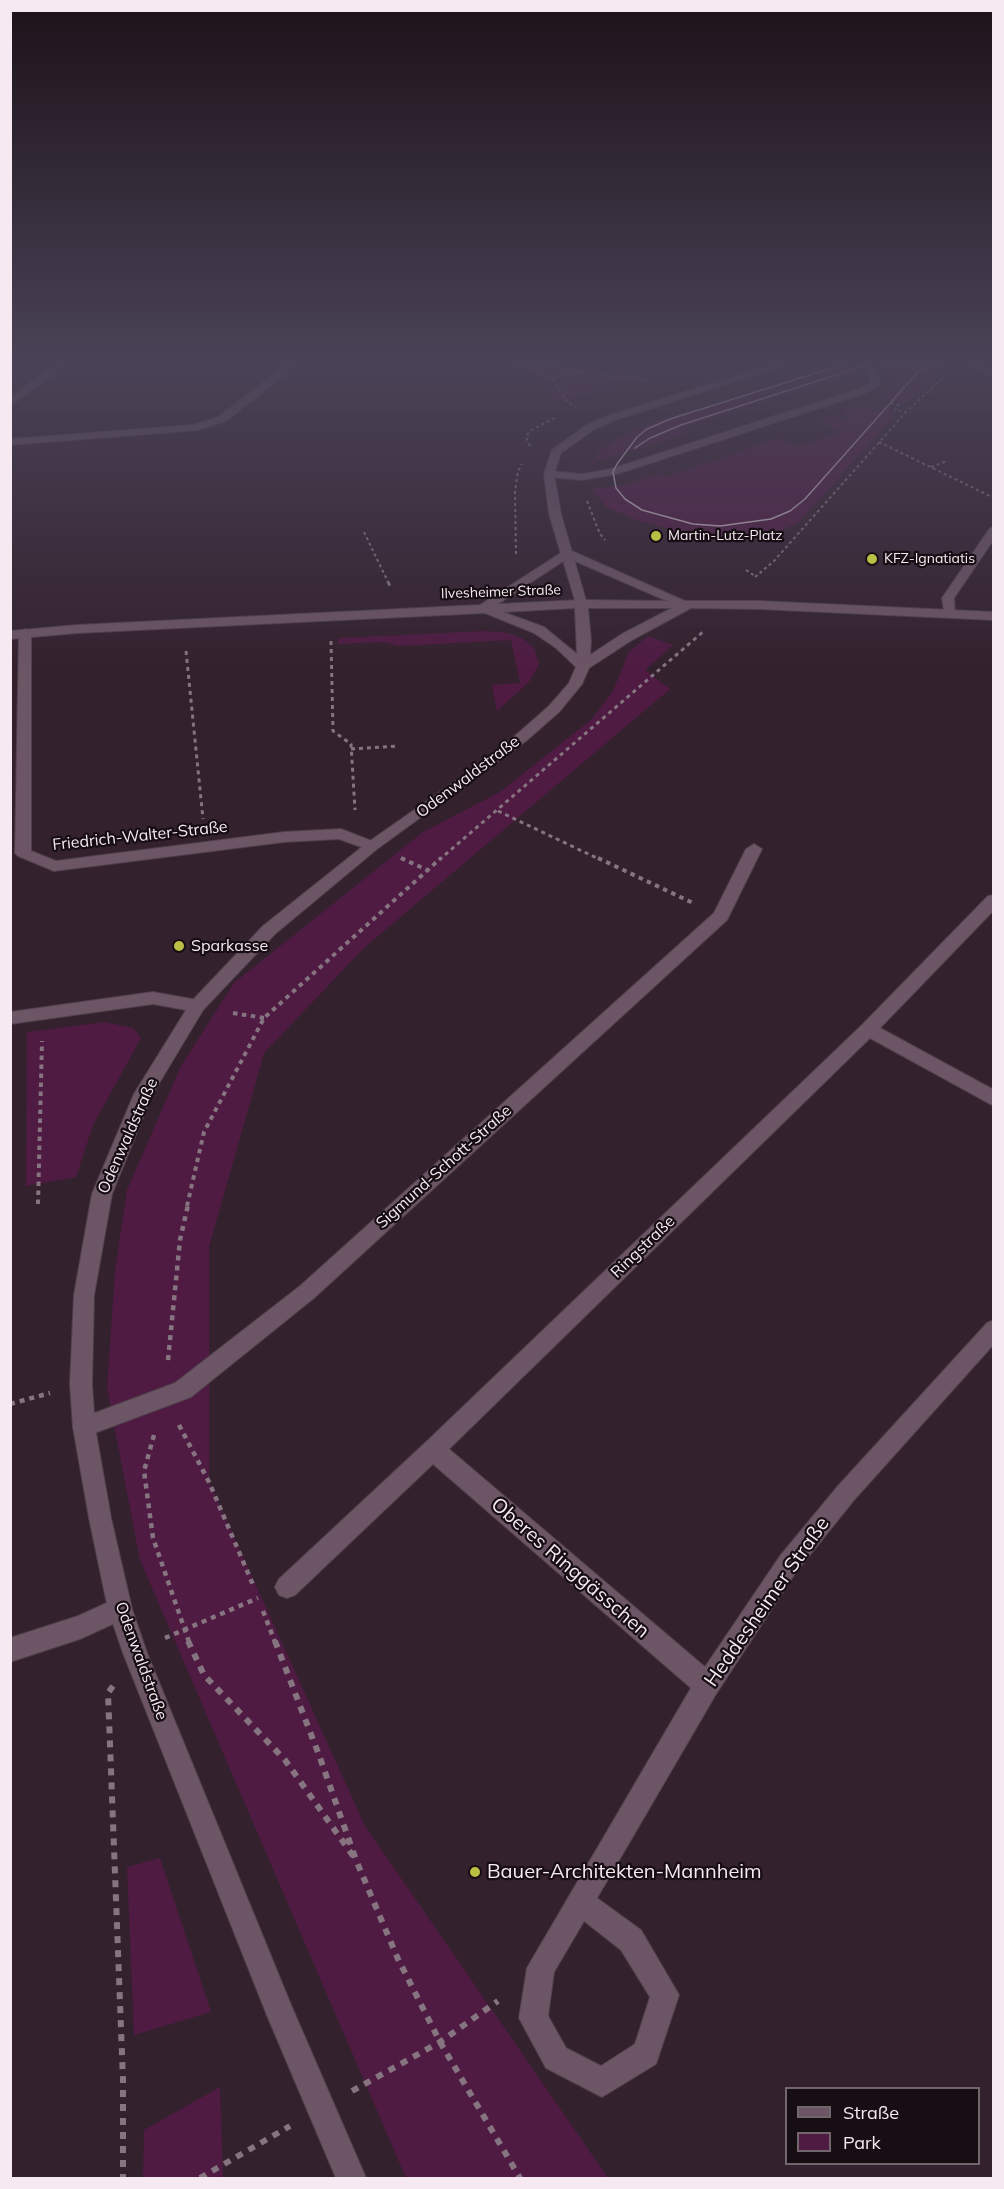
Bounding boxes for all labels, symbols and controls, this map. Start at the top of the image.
place label: Martin-Lutz-Platz [668,528,782,544]
marker: Martin-Lutz-Platz [649,529,663,543]
place label: KFZ-Ignatiatis [884,551,975,567]
marker: KFZ-Ignatiatis [865,552,879,566]
street label: Ilvesheimer Straße [441,582,561,602]
street label: Odenwaldstraße [413,732,523,822]
street label: Friedrich-Walter-Straße [52,817,228,855]
place label: Sparkasse [191,936,268,956]
marker: Sparkasse [172,939,186,953]
street label: Odenwaldstraße [94,1075,162,1197]
street label: Sigmund-Schott-Straße [372,1101,516,1233]
street label: Ringstraße [607,1212,679,1282]
street label: Oberes Ringgässchen [486,1493,654,1643]
street label: Heddesheimer Straße [699,1513,835,1691]
street label: Odenwaldstraße [111,1599,171,1723]
place label: Bauer-Architekten-Mannheim [487,1860,762,1884]
marker: Bauer-Architekten-Mannheim [468,1865,482,1879]
legend [785,2087,980,2165]
text: Straße [843,2101,899,2124]
text: Park [843,2131,881,2154]

